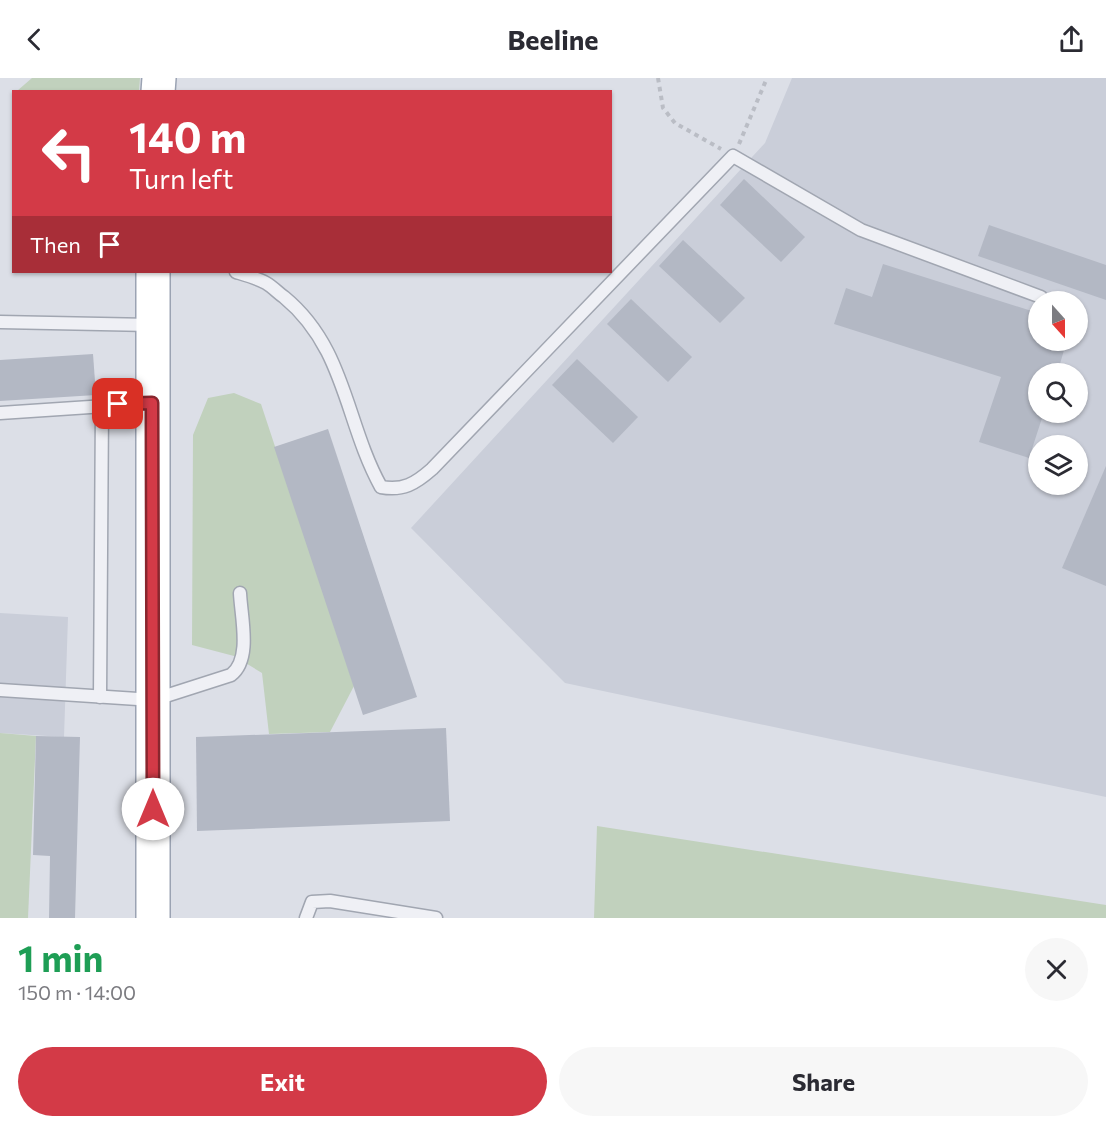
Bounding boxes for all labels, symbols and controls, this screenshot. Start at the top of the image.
icon: back [18,23,51,56]
text: Beeline [507,23,599,56]
icon: share [1055,23,1088,56]
text: 140 m [129,110,246,162]
icon: left [30,114,108,192]
text: Turn left [129,162,233,195]
icon: arrive [93,228,126,261]
text: Then [30,231,81,258]
north arrow [1028,291,1088,351]
map controls [1028,291,1088,495]
button: search [1028,363,1088,423]
pin [92,378,143,429]
icon: arrive [101,387,134,420]
button: layers [1028,435,1088,495]
position arrow [121,777,185,841]
text: 1 min [18,935,103,979]
button: close [1025,938,1088,1001]
text: 150 m · 14:00 [18,980,136,1004]
button: Exit [18,1047,547,1116]
button: Share [559,1047,1088,1116]

